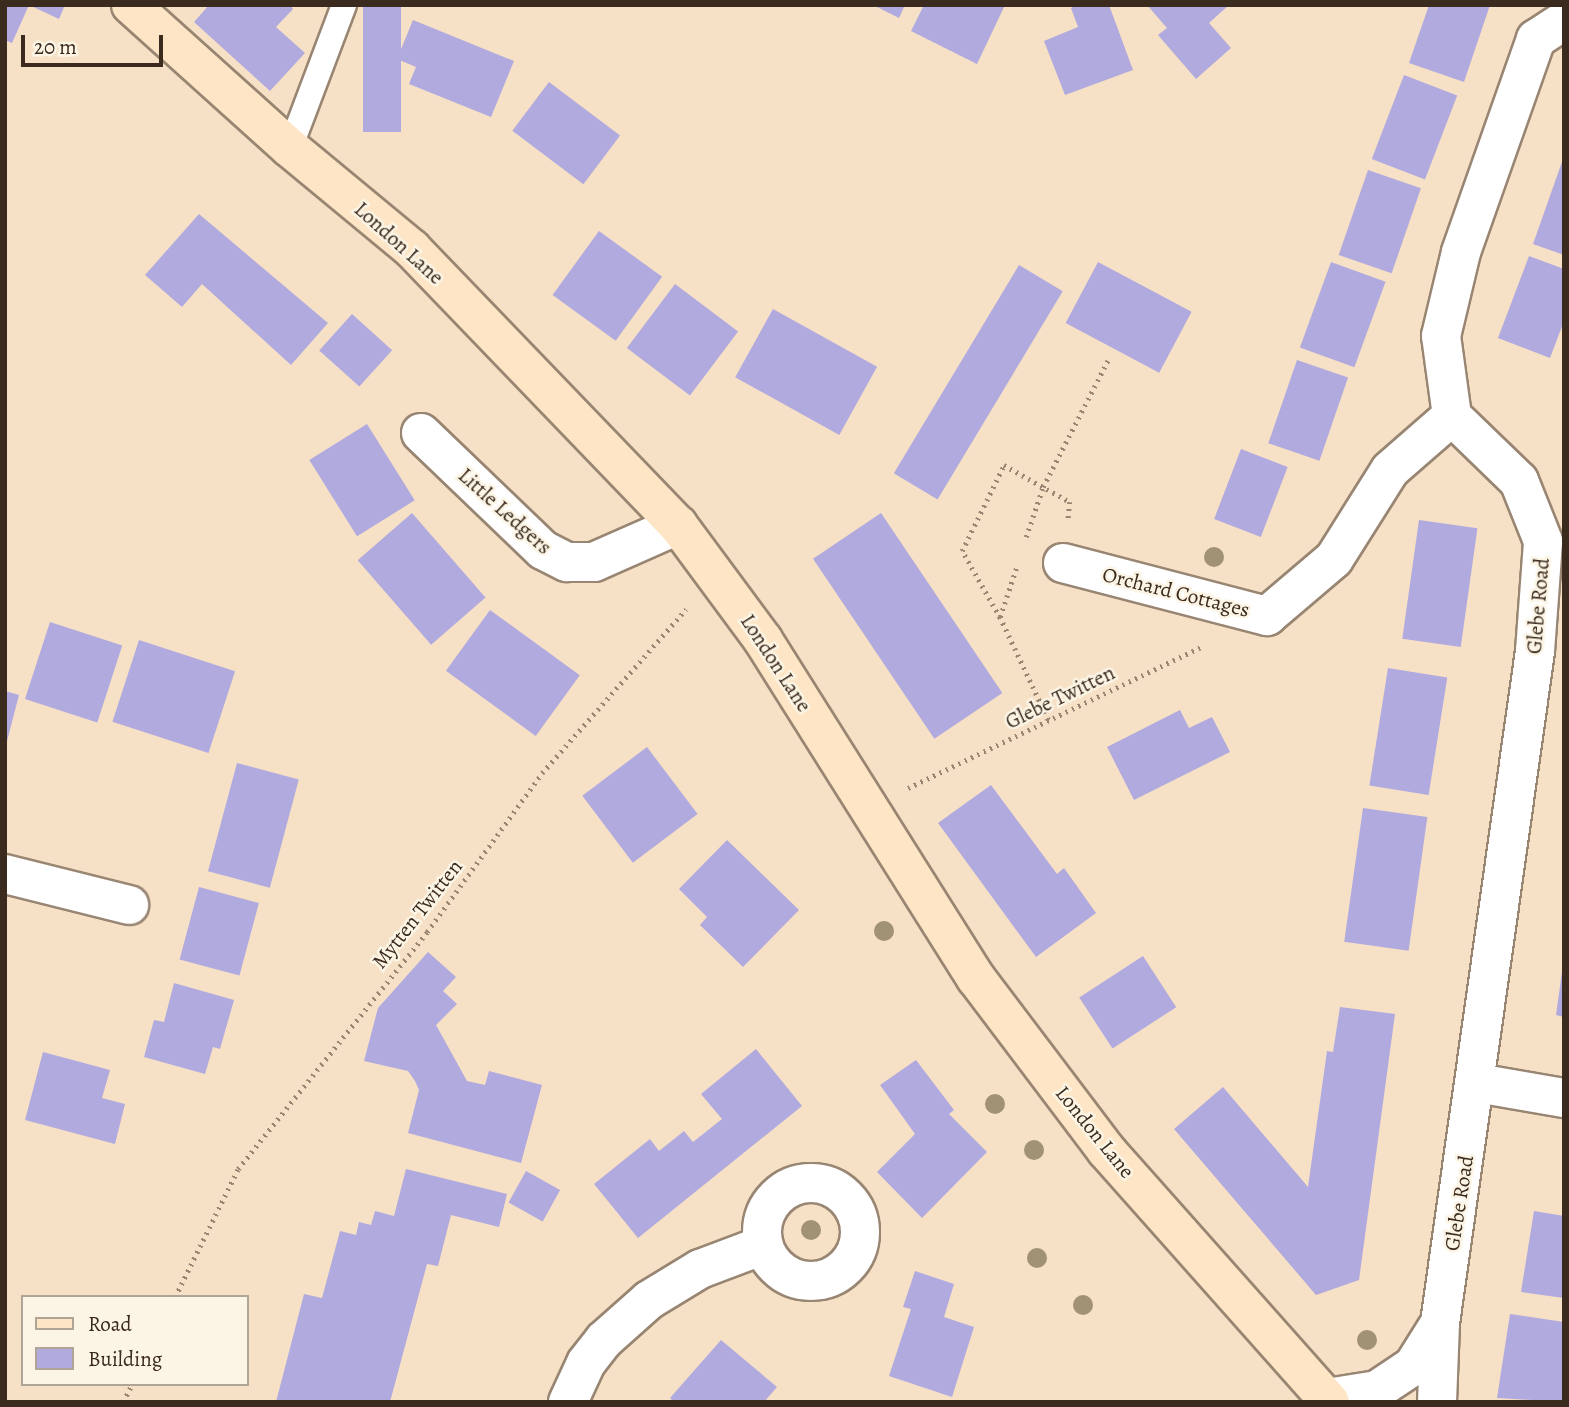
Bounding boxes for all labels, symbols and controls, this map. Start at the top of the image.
scale bar [24,21,166,65]
text: 20 m [34,33,77,61]
street label: London Lane [349,196,449,290]
street label: Little Ledgers [453,463,557,559]
street label: Glebe Road [1521,557,1555,655]
street label: Orchard Cottages [1100,562,1252,622]
street label: London Lane [735,609,817,717]
street label: Glebe Twitten [1001,660,1119,734]
street label: Mytten Twitten [367,854,467,974]
street label: London Lane [1050,1081,1140,1183]
street label: Glebe Road [1439,1153,1479,1253]
legend [21,1295,248,1386]
text: Road [88,1310,132,1338]
text: Building [88,1345,162,1373]

